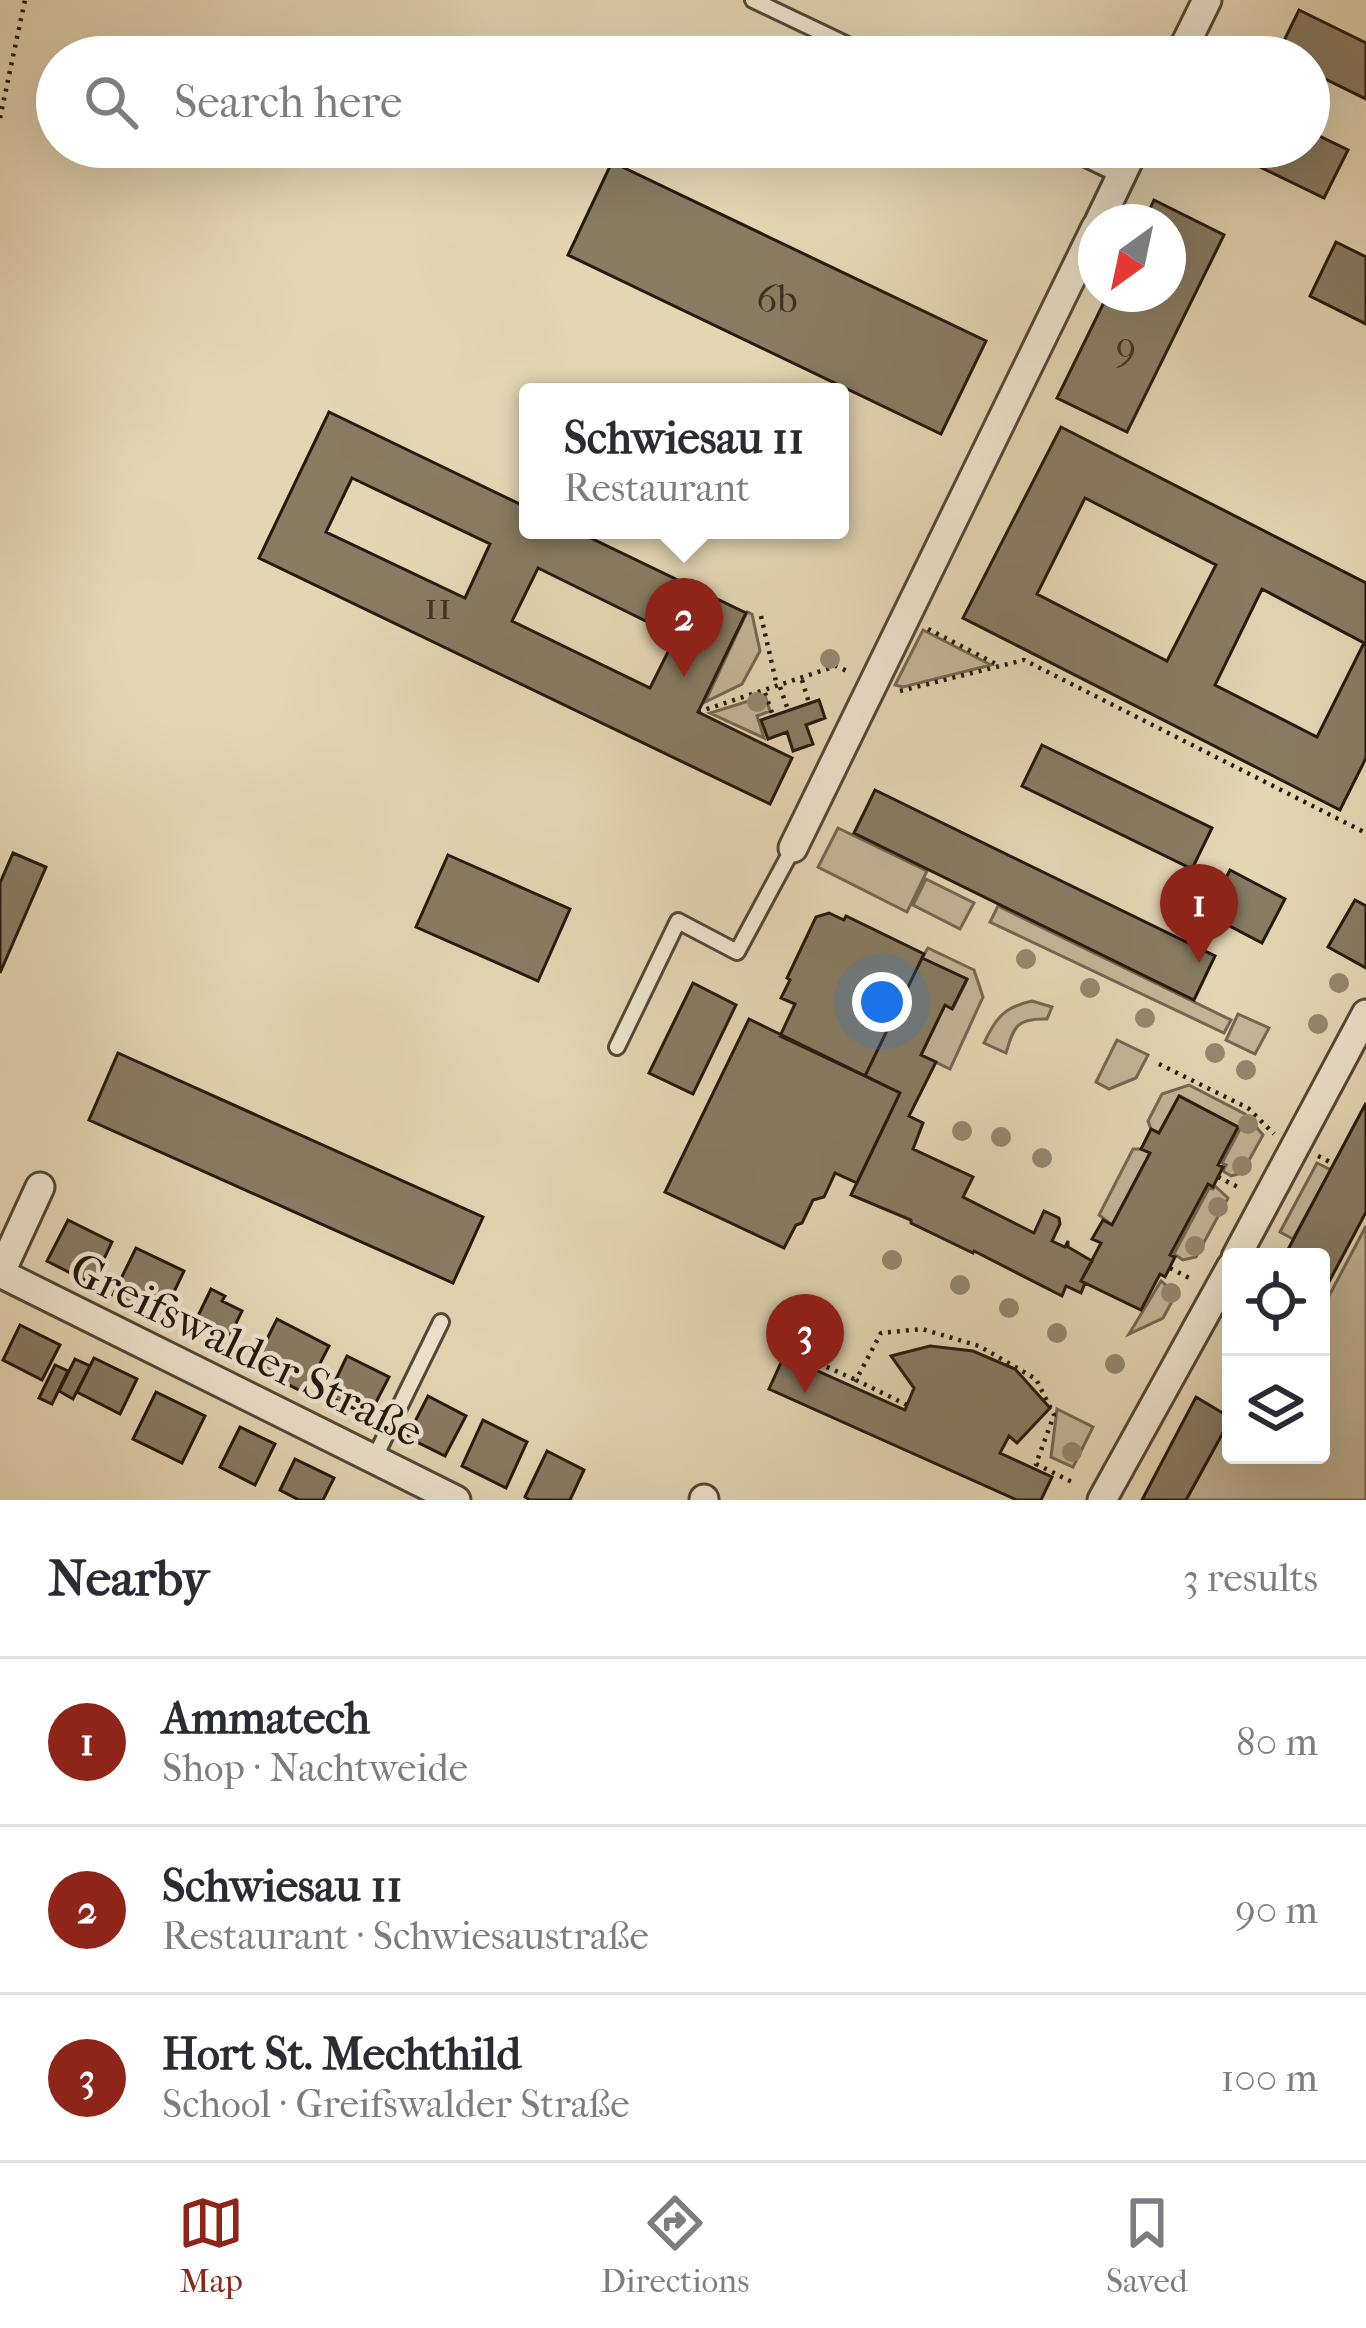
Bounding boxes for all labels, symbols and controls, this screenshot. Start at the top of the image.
search box [36,36,1330,168]
icon: search [78,69,144,135]
text: Search here [174,76,402,129]
north arrow [1078,204,1186,312]
house number: 6b [756,276,798,322]
house number: 9 [1116,324,1136,370]
popup [519,383,849,539]
text: Schwiesau 11 [564,412,804,465]
text: Restaurant [564,465,750,511]
pin: 2 [645,578,723,677]
house number: 11 [424,583,452,629]
pin: 1 [1160,864,1238,963]
your location [852,972,912,1032]
street label: Greifswalder Straße [62,1242,431,1459]
map controls [1222,1248,1330,1464]
button: locate [1222,1248,1330,1356]
pin: 3 [766,1294,844,1393]
button: layers [1222,1356,1330,1464]
text: Nearby [48,1548,209,1608]
text: 3 results [1183,1555,1318,1601]
text: Ammatech [162,1692,370,1745]
text: 1 [80,1719,94,1765]
text: 80 m [1236,1719,1318,1765]
text: Shop · Nachtweide [162,1745,468,1791]
text: Schwiesau 11 [162,1860,403,1913]
text: 2 [77,1887,97,1933]
text: 90 m [1235,1887,1318,1933]
text: Restaurant · Schwiesaustraße [162,1913,649,1959]
text: Hort St. Mechthild [162,2028,521,2081]
text: 3 [79,2055,95,2101]
text: 100 m [1220,2055,1318,2101]
text: School · Greifswalder Straße [162,2081,630,2127]
tab: Map [178,2190,244,2301]
tab: Directions [601,2190,749,2301]
tab: Saved [1106,2190,1188,2301]

